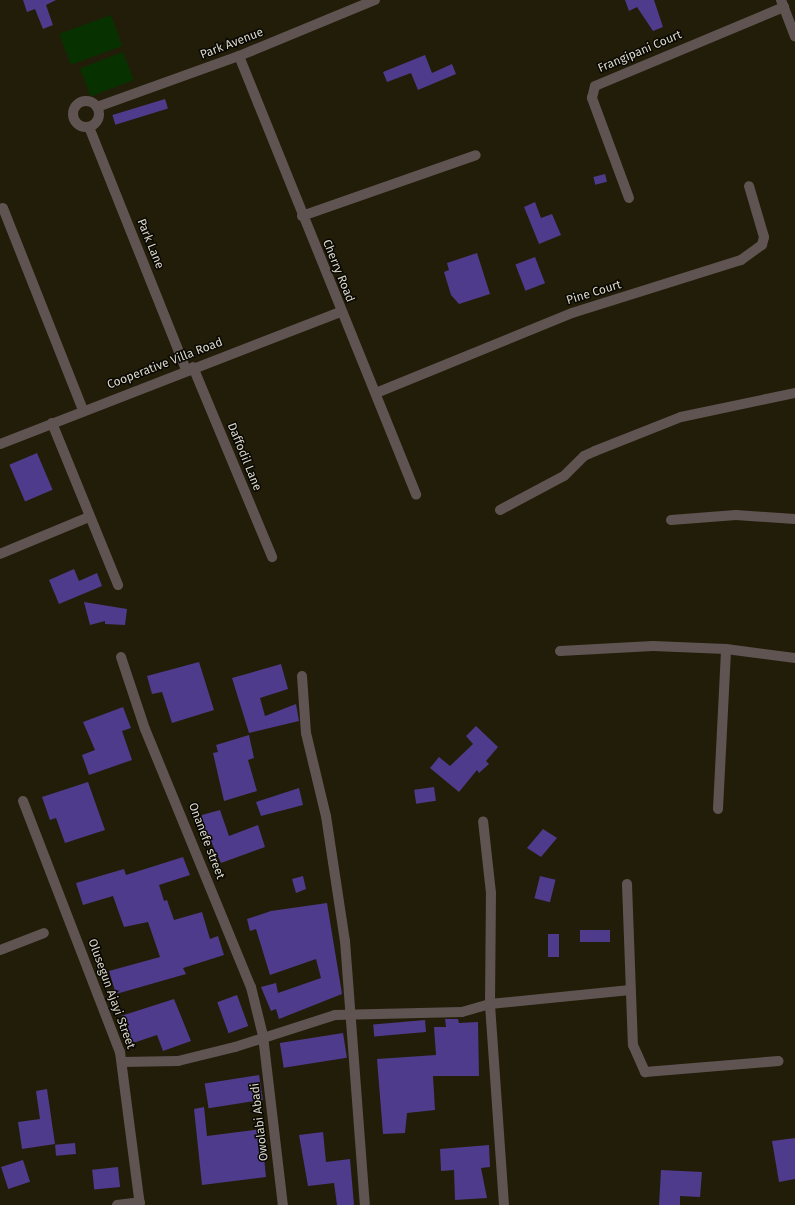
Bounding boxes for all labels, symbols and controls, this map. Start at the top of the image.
street label: Park Avenue [198,25,266,63]
street label: Frangipani Court [596,28,684,76]
street label: Park Lane [133,217,167,271]
street label: Cherry Road [319,238,357,304]
street label: Pine Court [565,278,623,308]
street label: Cooperative Villa Road [105,335,225,393]
street label: Daffodil Lane [224,421,264,493]
street label: Onanefe street [185,801,227,881]
street label: Olusegun Ajayi Street [84,937,138,1051]
street label: Owolabi Abadi [248,1082,272,1162]

